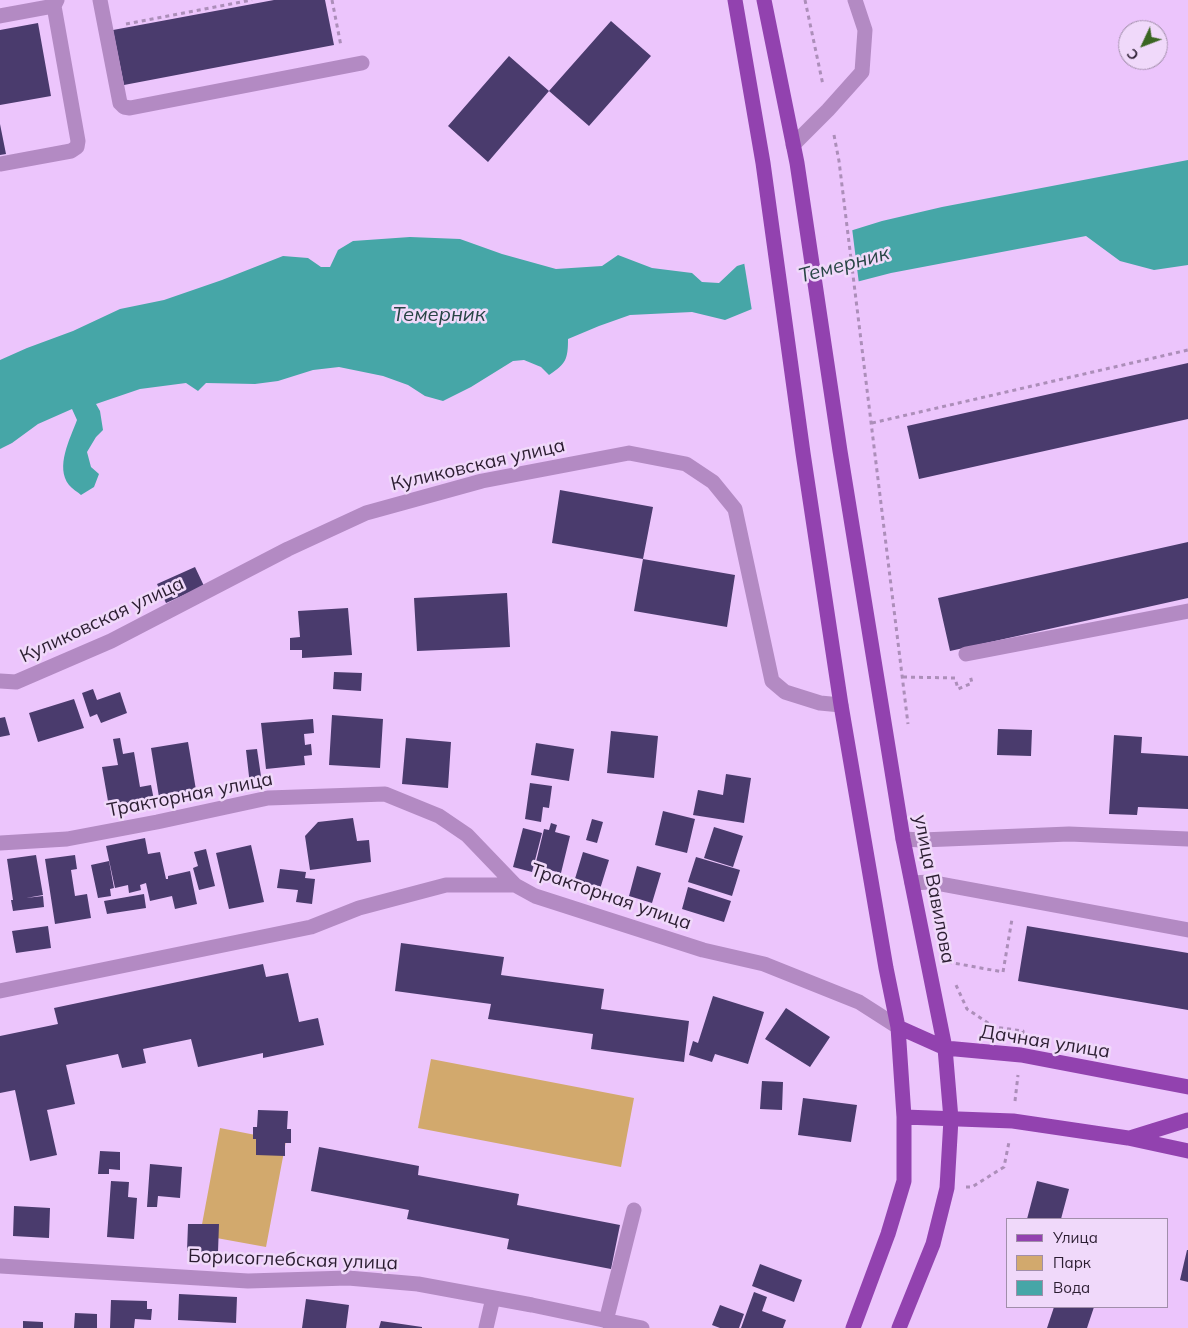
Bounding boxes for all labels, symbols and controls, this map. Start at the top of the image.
north arrow [1118,20,1168,70]
text: С [1123,45,1143,64]
water label: Темерник [796,241,892,289]
water label: Темерник [393,303,485,327]
street label: Куликовская улица [389,434,567,496]
street label: Куликовская улица [16,572,188,668]
street label: Тракторная улица [105,768,275,822]
street label: улица Вавилова [908,813,960,965]
street label: Тракторная улица [528,859,694,935]
street label: Дачная улица [978,1020,1112,1064]
legend [1006,1218,1168,1308]
text: Улица [1053,1228,1098,1247]
street label: Борисоглебская улица [187,1245,399,1275]
text: Парк [1053,1253,1091,1272]
text: Вода [1053,1278,1090,1297]

